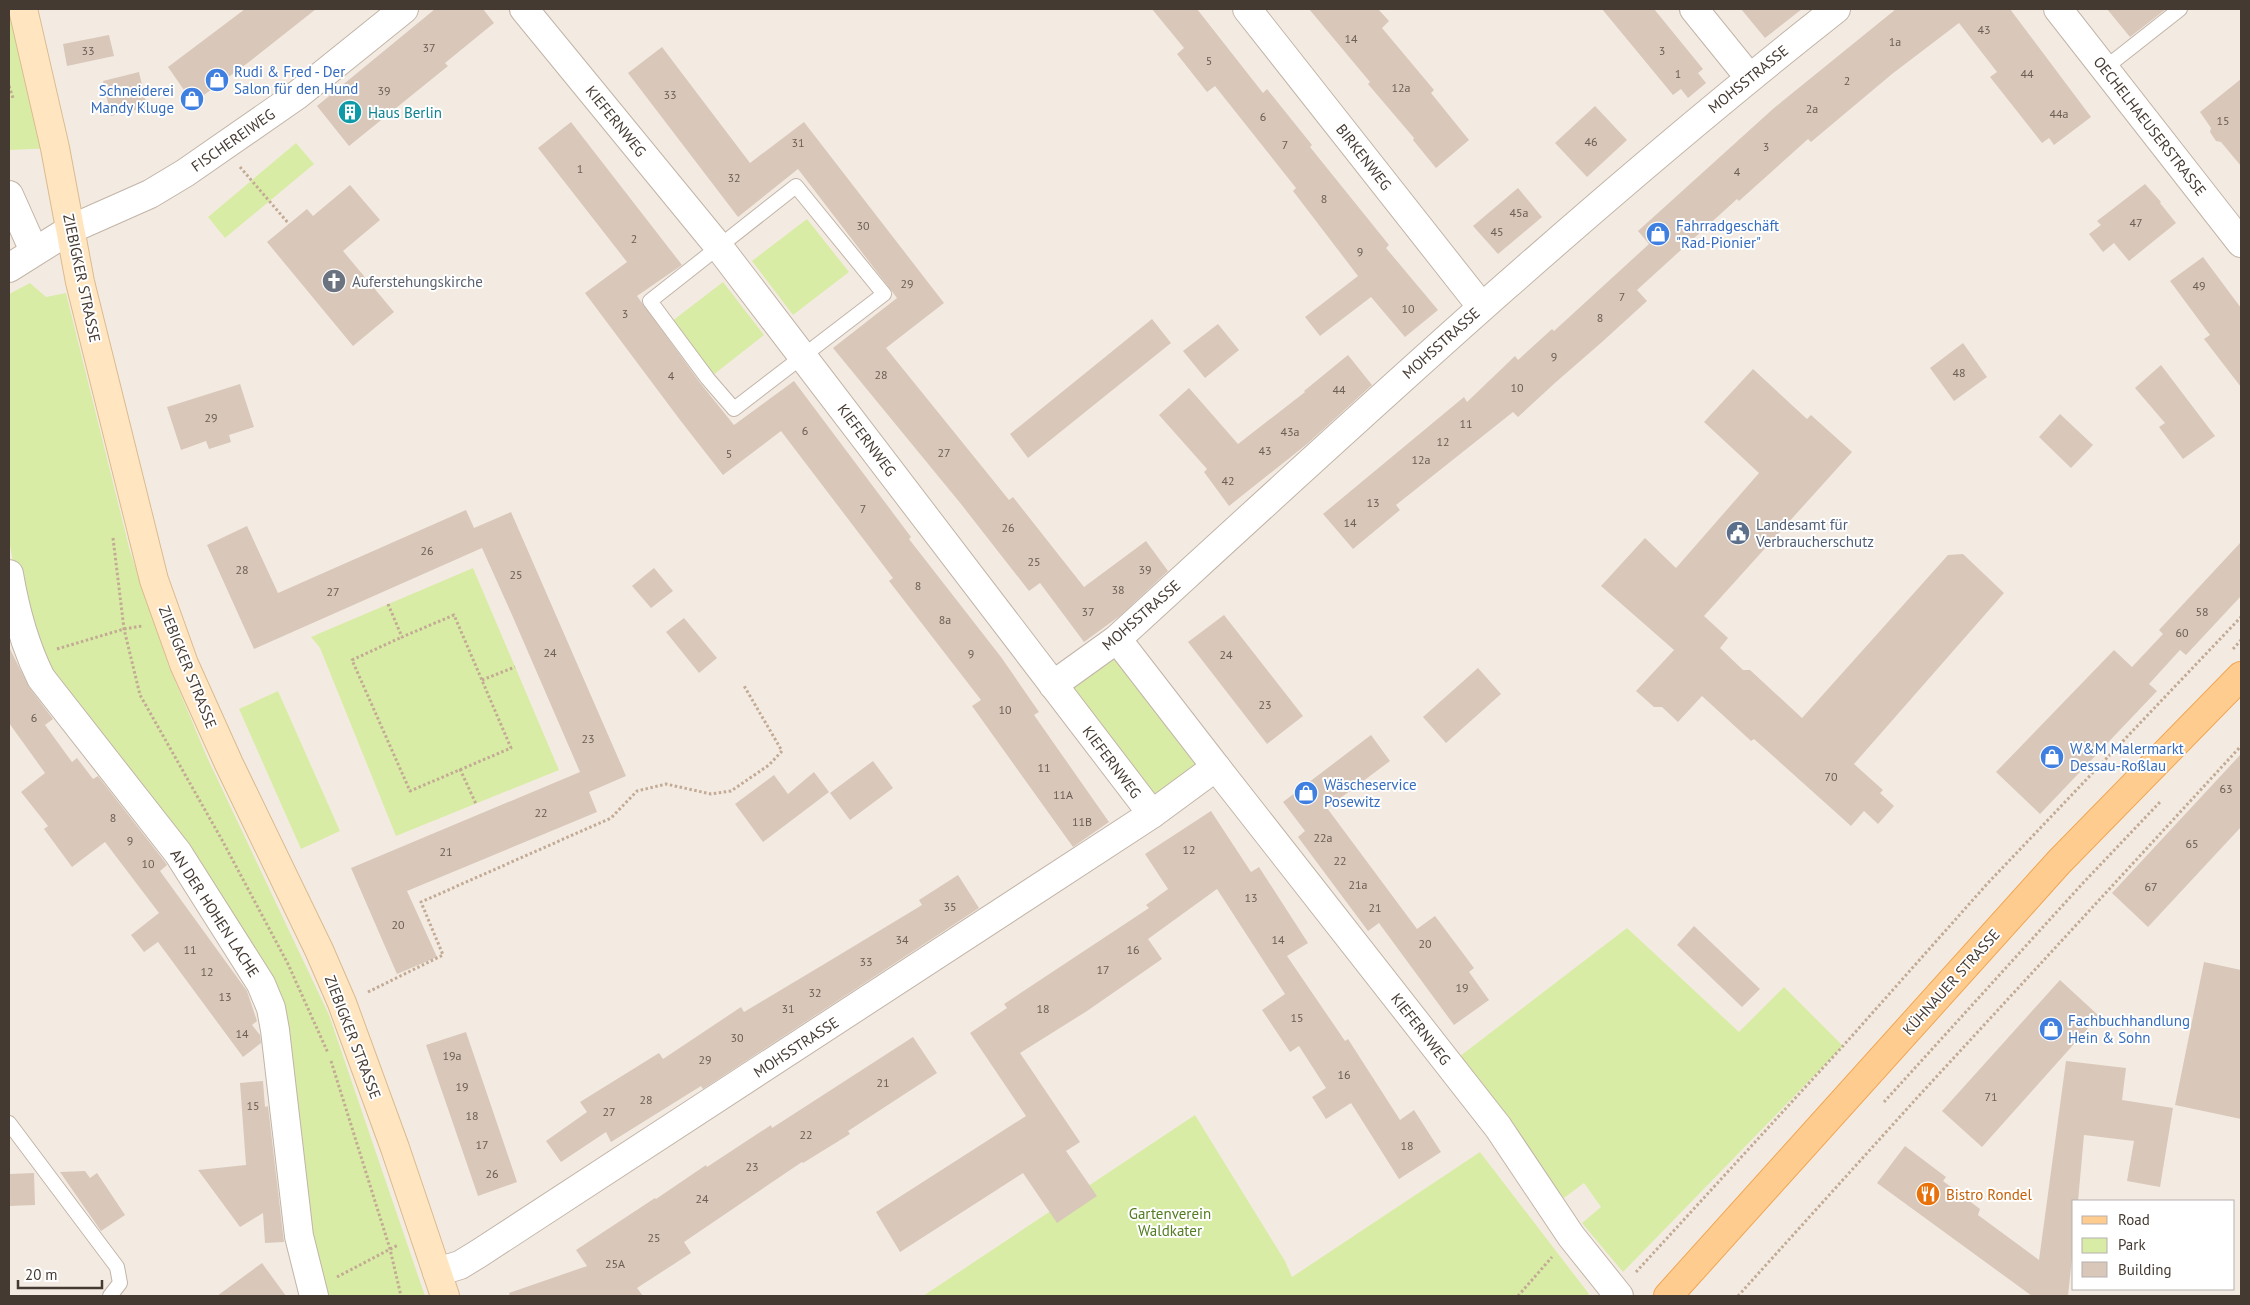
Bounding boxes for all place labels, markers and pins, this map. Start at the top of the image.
place label: Rudi & Fred - Der Salon für den Hund [234,62,358,98]
shop icon: Rudi & Fred - Der Salon für den Hund [204,67,230,93]
place label: Schneiderei Mandy Kluge [91,81,174,117]
shop icon: Schneiderei Mandy Kluge [179,86,205,112]
building icon: Haus Berlin [337,99,363,125]
place label: Haus Berlin [368,103,442,122]
place label: Fahrradgeschäft "Rad-Pionier" [1676,216,1779,252]
shop icon: Fahrradgeschäft "Rad-Pionier" [1645,221,1671,247]
church icon: Auferstehungskirche [321,268,347,294]
place label: Auferstehungskirche [352,272,483,291]
place label: Landesamt für Verbraucherschutz [1755,515,1874,551]
public building icon: Landesamt für Verbraucherschutz [1725,520,1751,546]
place label: W&M Malermarkt Dessau-Roßlau [2070,739,2184,775]
shop icon: W&M Malermarkt Dessau-Roßlau [2039,744,2065,770]
place label: Wäscheservice Posewitz [1324,775,1417,811]
shop icon: Wäscheservice Posewitz [1293,780,1319,806]
place label: Fachbuchhandlung Hein & Sohn [2068,1011,2190,1047]
shop icon: Fachbuchhandlung Hein & Sohn [2038,1016,2064,1042]
restaurant icon: Bistro Rondel [1915,1181,1941,1207]
place label: Bistro Rondel [1946,1185,2032,1204]

